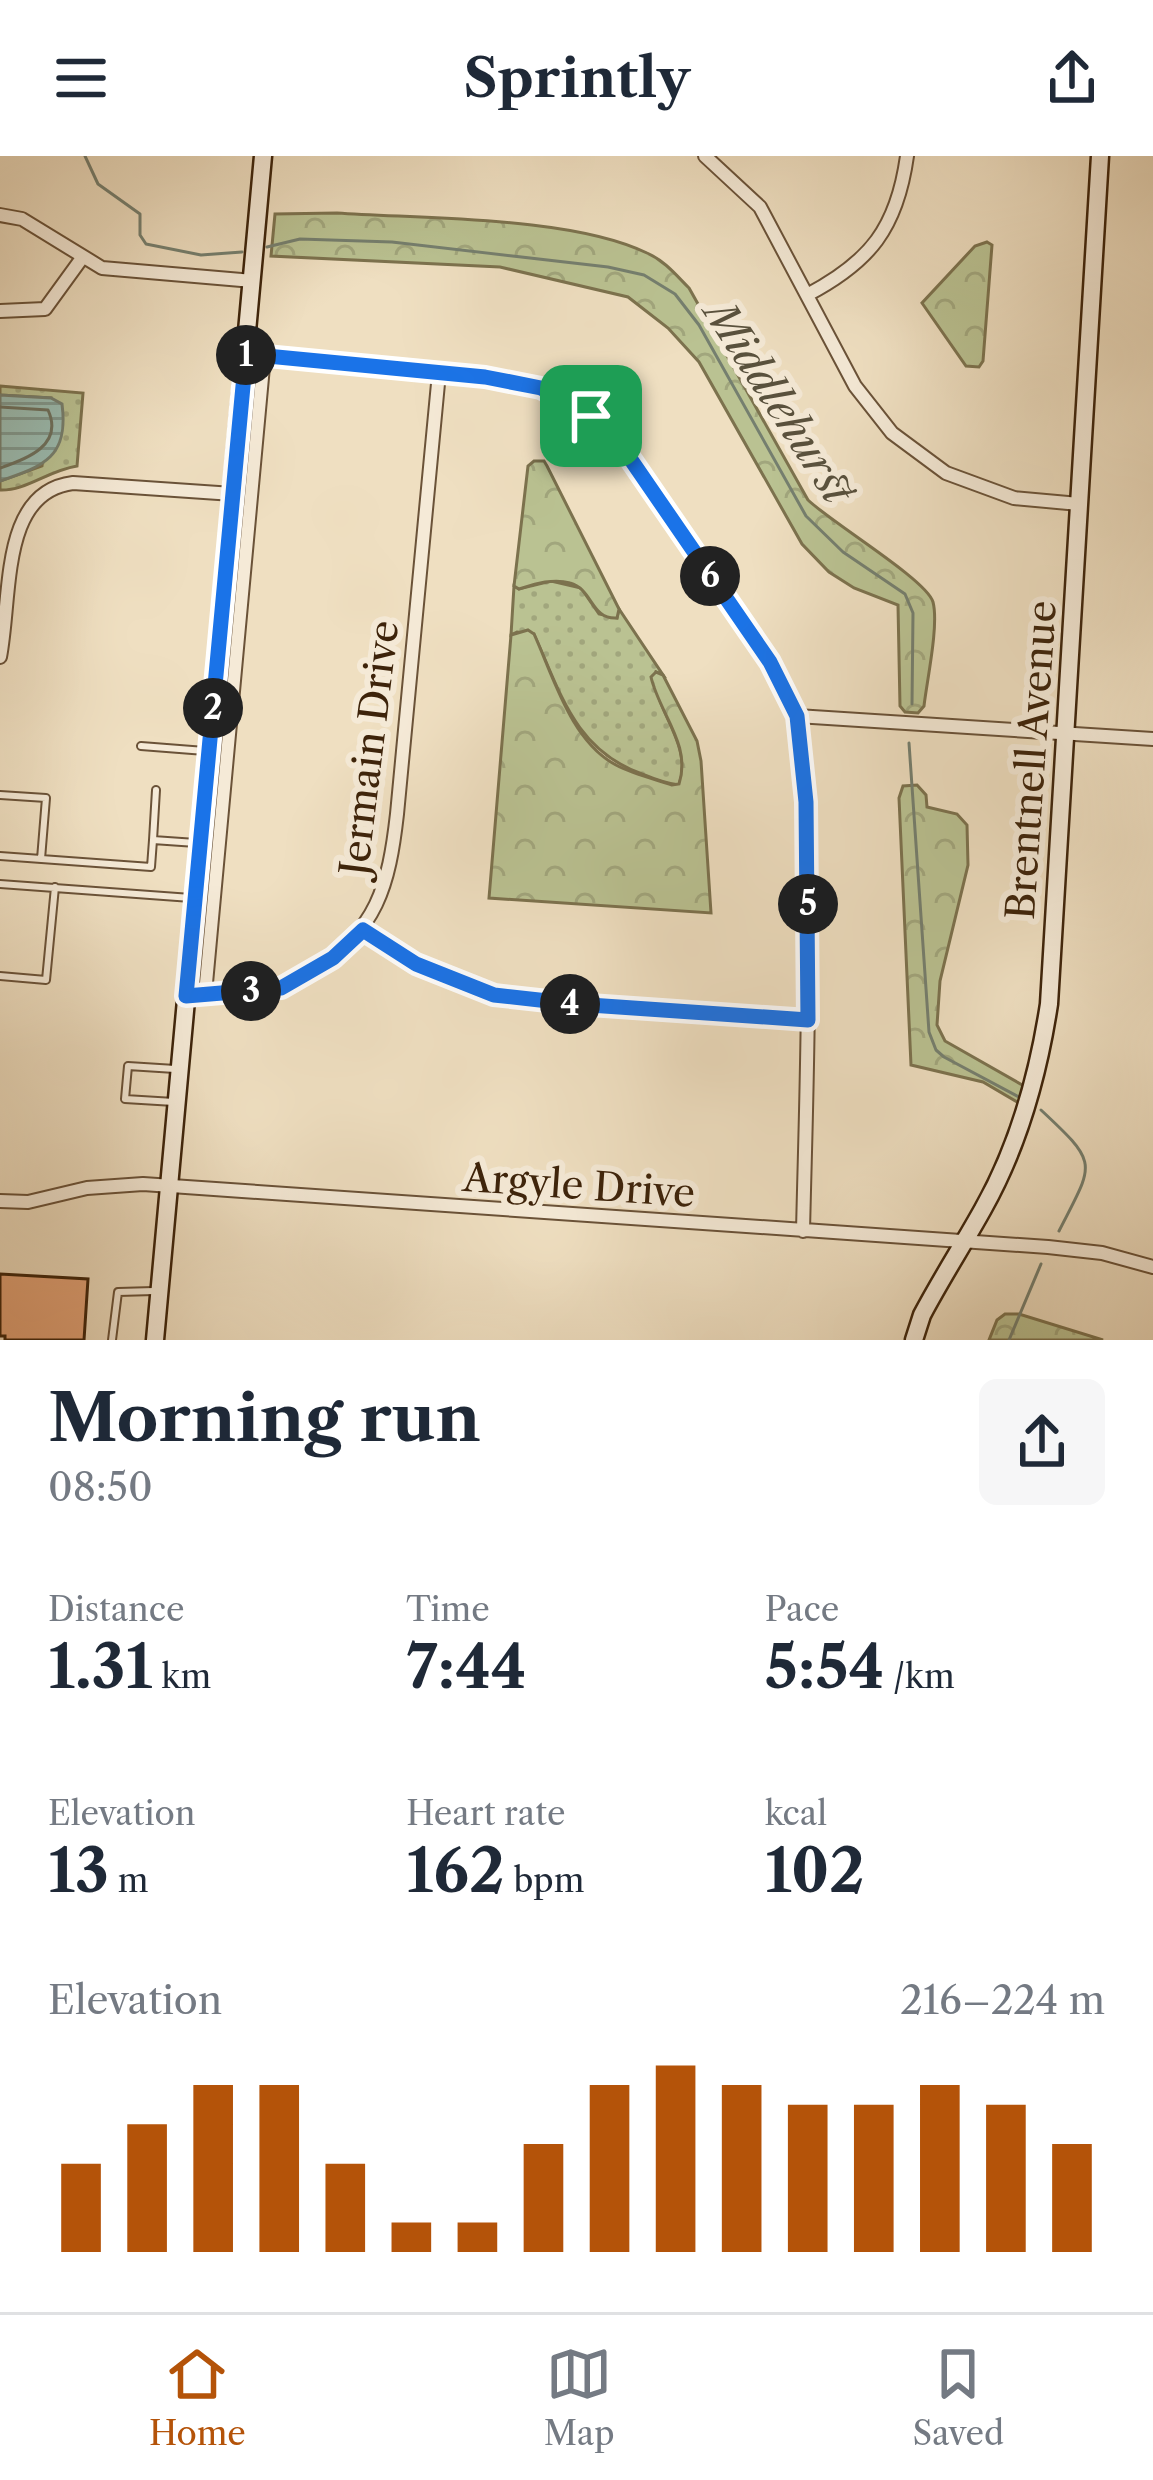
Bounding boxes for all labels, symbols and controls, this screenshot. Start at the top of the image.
icon: menu [48,45,114,111]
text: Sprintly [463,45,690,111]
icon: share [1039,45,1105,111]
water label: Middlehurst [691,286,866,516]
pin: 1 [216,325,276,385]
text: 1 [239,334,253,375]
pin [540,365,642,467]
icon: arrive [558,383,624,449]
pin: 6 [680,546,740,606]
text: 6 [700,555,720,596]
street label: Brentnell Avenue [996,599,1066,921]
street label: Jermain Drive [329,618,408,884]
pin: 2 [183,678,243,738]
text: 2 [203,687,223,728]
pin: 5 [778,874,838,934]
text: 5 [799,883,817,924]
pin: 3 [221,961,281,1021]
text: 3 [242,970,260,1011]
pin: 4 [540,974,600,1034]
text: 4 [560,983,580,1024]
street label: Argyle Drive [460,1153,697,1217]
text: Morning run [48,1377,481,1458]
button: share [979,1379,1105,1505]
text: 08:50 [48,1463,153,1511]
text: Distance [48,1589,185,1630]
text: Time [406,1589,490,1630]
text: Pace [765,1589,839,1630]
text: 1.31 [48,1630,153,1704]
text: 7:44 [406,1630,527,1704]
text: 5:54 [765,1630,884,1704]
text: km [153,1656,211,1697]
text: /km [884,1656,955,1697]
text: Elevation [48,1793,195,1834]
text: Heart rate [406,1793,565,1834]
text: kcal [765,1793,827,1834]
text: 13 [48,1834,109,1908]
text: 162 [406,1834,505,1908]
text: 102 [765,1834,865,1908]
text: m [109,1860,148,1901]
text: bpm [505,1860,584,1901]
text: Elevation [48,1976,222,2024]
text: 216–224 m [900,1976,1105,2024]
tab: Home [149,2341,246,2454]
tab: Map [544,2341,615,2454]
tab: Saved [912,2341,1004,2454]

